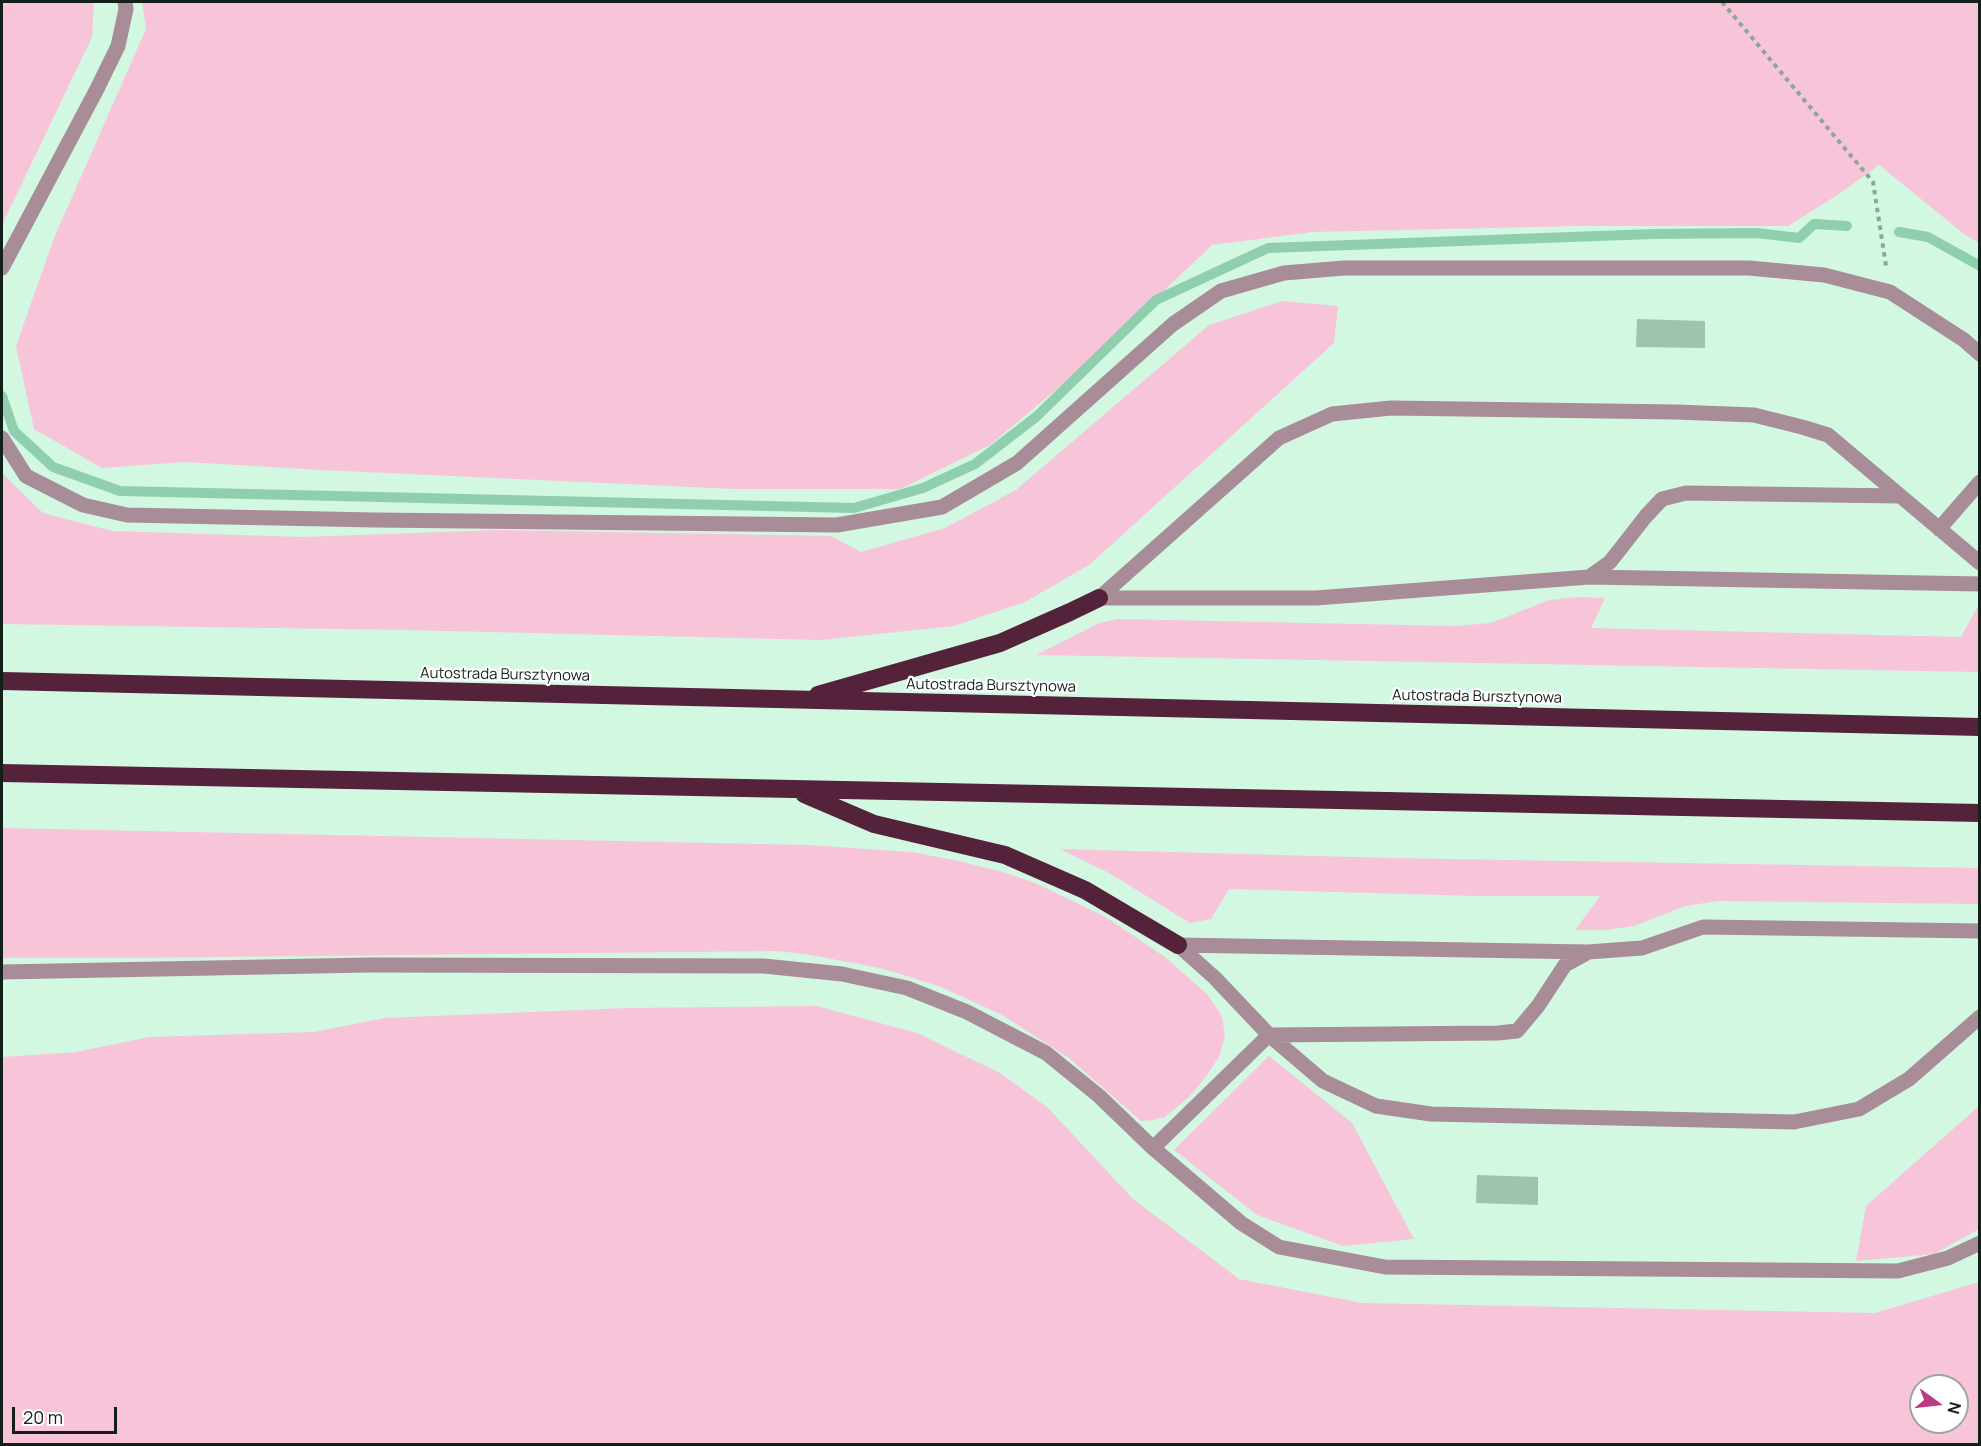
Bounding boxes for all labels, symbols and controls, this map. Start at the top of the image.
street label: Autostrada Bursztynowa [420,665,590,685]
street label: Autostrada Bursztynowa [906,676,1076,696]
street label: Autostrada Bursztynowa [1392,687,1562,707]
north arrow [1909,1374,1969,1434]
scale bar [15,1395,120,1433]
text: N [1942,1400,1967,1417]
text: 20 m [23,1405,63,1429]

